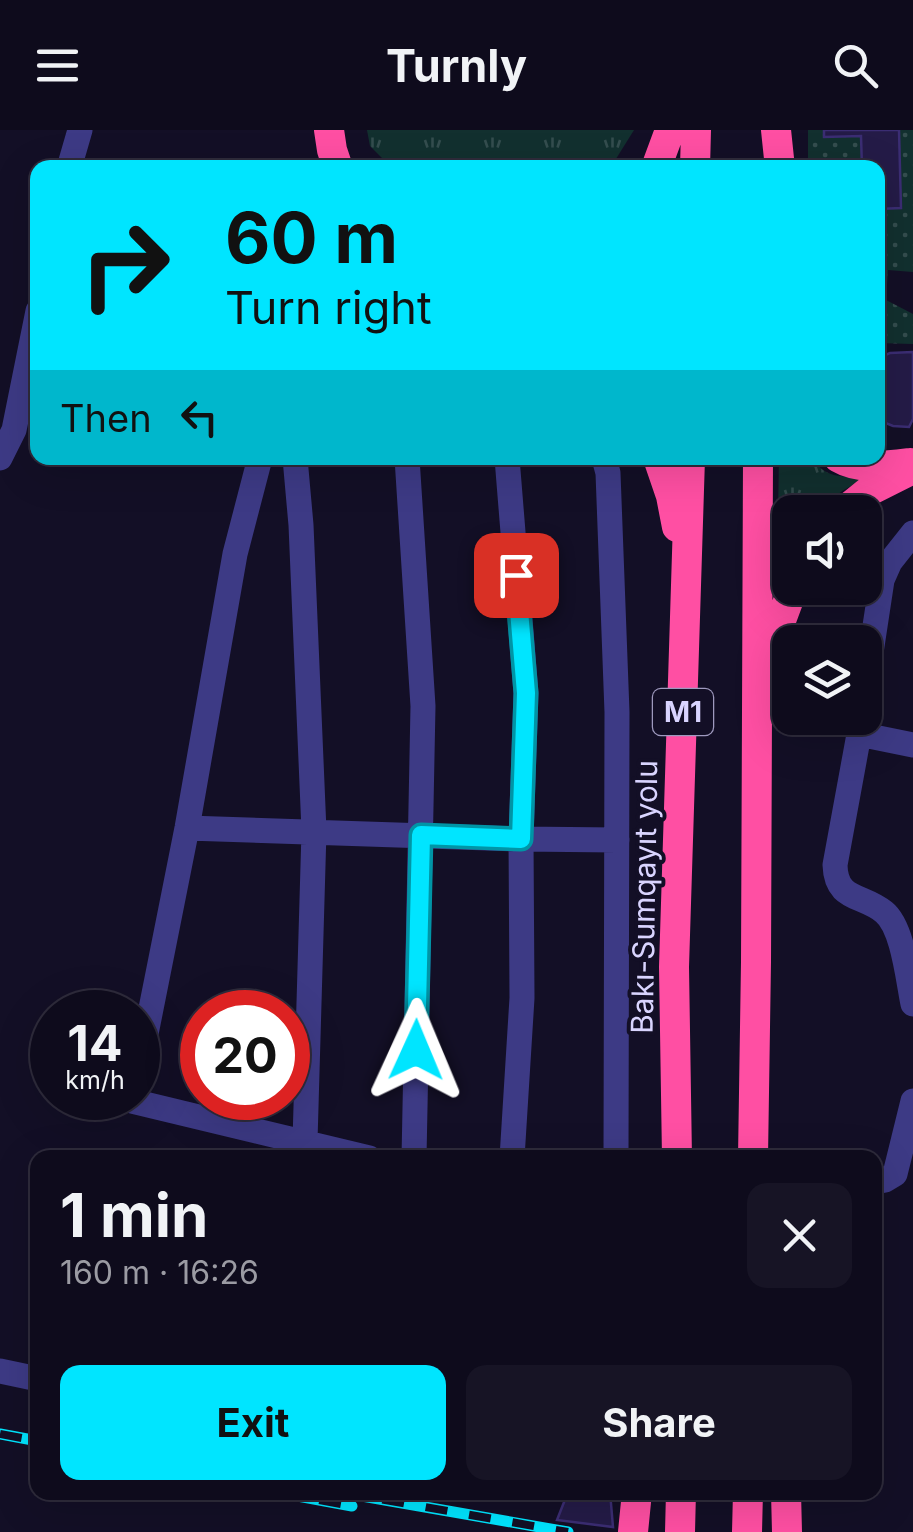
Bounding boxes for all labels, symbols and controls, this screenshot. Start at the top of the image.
icon: menu [30,38,85,93]
text: Turnly [386,38,527,93]
icon: search [828,38,883,93]
text: 60 m [225,195,398,280]
icon: right [60,200,190,330]
text: Turn right [225,280,432,335]
icon: left [172,390,227,445]
text: Then [60,395,152,441]
map controls [772,495,882,735]
button: sound [772,495,882,605]
pin [474,533,559,618]
icon: arrive [489,548,544,603]
button: layers [772,625,882,735]
road number: M1 [653,689,713,735]
street label: Bakı-Sumqayıt yolu [624,760,664,1034]
speed limit sign: 20 [180,990,310,1120]
position arrow [364,998,468,1102]
text: 14 [67,1013,123,1073]
text: km/h [65,1065,125,1095]
text: 1 min [60,1179,208,1251]
button: close [747,1183,852,1288]
text: 160 m · 16:26 [60,1253,259,1292]
button: Exit [60,1365,446,1480]
button: Share [466,1365,852,1480]

